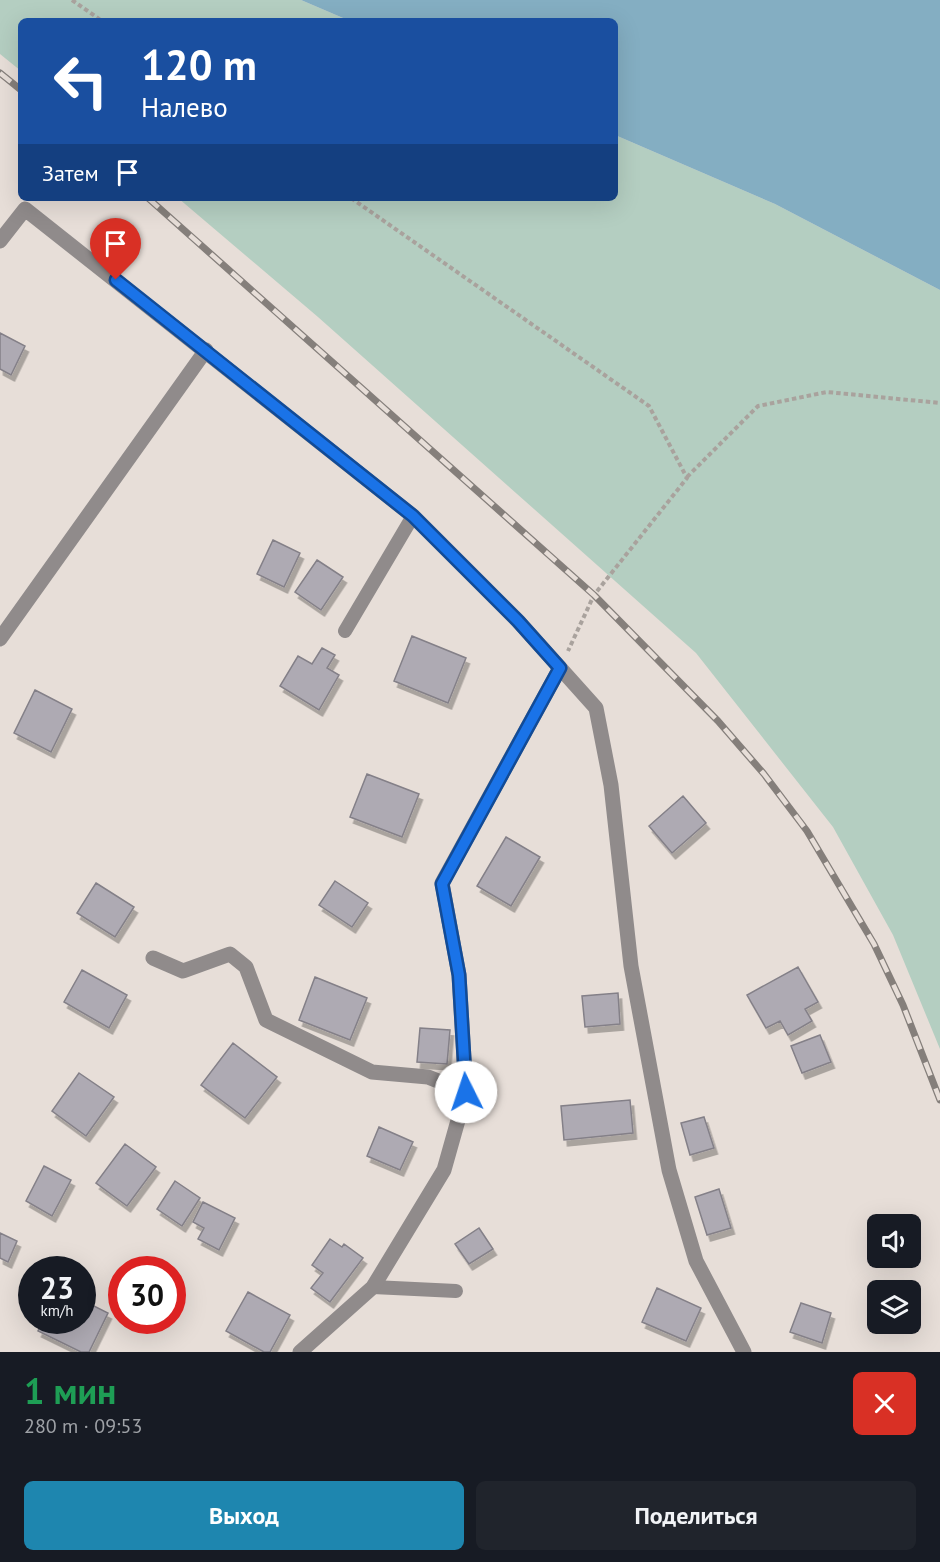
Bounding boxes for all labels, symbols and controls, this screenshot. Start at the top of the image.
text: 120 m [141,37,257,92]
icon: left [42,42,120,120]
text: Налево [141,90,228,124]
icon: arrive [111,156,144,189]
text: Затем [42,159,99,187]
pin [90,218,141,280]
icon: arrive [99,227,132,260]
position arrow [434,1060,498,1124]
map controls [867,1214,921,1334]
button: sound [867,1214,921,1268]
speed limit sign: 30 [108,1256,186,1334]
text: 23 [40,1268,74,1307]
button: layers [867,1280,921,1334]
text: km/h [41,1301,73,1320]
text: 1 мин [24,1367,116,1414]
button: close [853,1372,916,1435]
text: 280 m · 09:53 [24,1413,142,1439]
button: Выход [24,1481,464,1550]
button: Поделиться [476,1481,916,1550]

